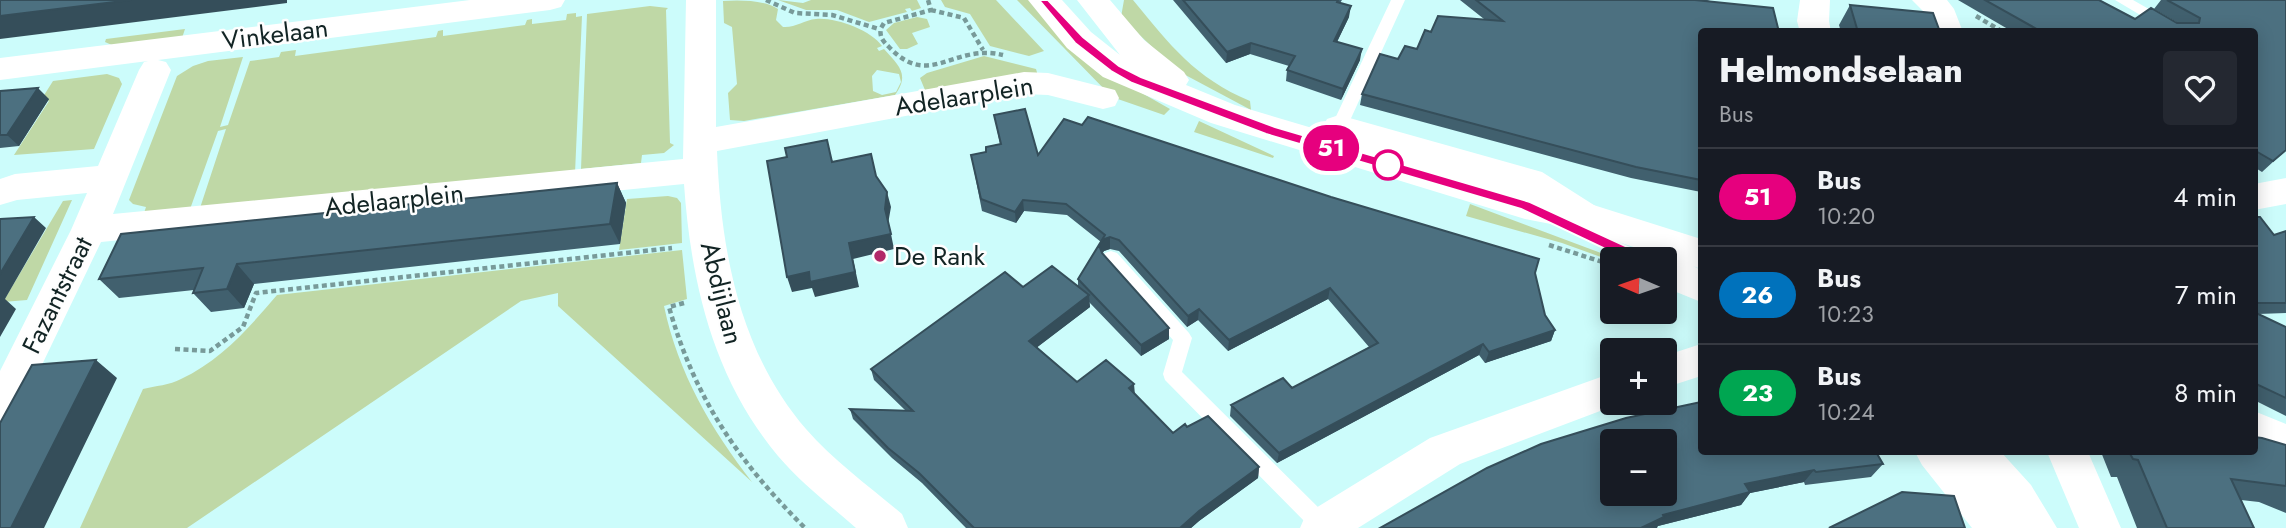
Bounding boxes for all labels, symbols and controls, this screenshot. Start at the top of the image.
street label: Vinkelaan [220,9,330,59]
text: Helmondselaan [1719,47,1963,94]
button: heart [2163,51,2237,125]
street label: Adelaarplein [892,66,1036,126]
text: Bus [1719,97,1753,131]
line badge: 51 [1300,125,1362,171]
text: 51 [1317,130,1345,165]
unlabelled marker [1373,150,1403,180]
text: Bus [1817,161,1861,199]
street label: Adelaarplein [322,174,466,226]
text: 4 min [2173,178,2237,216]
text: 51 [1744,179,1771,214]
text: 10:20 [1817,199,1875,233]
street label: Fazantstraat [12,229,102,360]
place label: De Rank [894,237,986,275]
street label: Abdijlaan [691,238,753,348]
north arrow [1600,247,1676,324]
map controls [1600,247,1677,506]
marker: De Rank [872,248,888,264]
text: Bus [1817,259,1861,297]
text: 7 min [2175,276,2237,314]
text: 26 [1742,277,1773,312]
text: 10:23 [1817,297,1874,331]
button: + [1600,338,1677,415]
text: Bus [1817,357,1861,395]
text: 8 min [2174,374,2237,412]
text: 23 [1742,375,1773,410]
text: 10:24 [1817,395,1875,429]
button: − [1600,429,1677,506]

